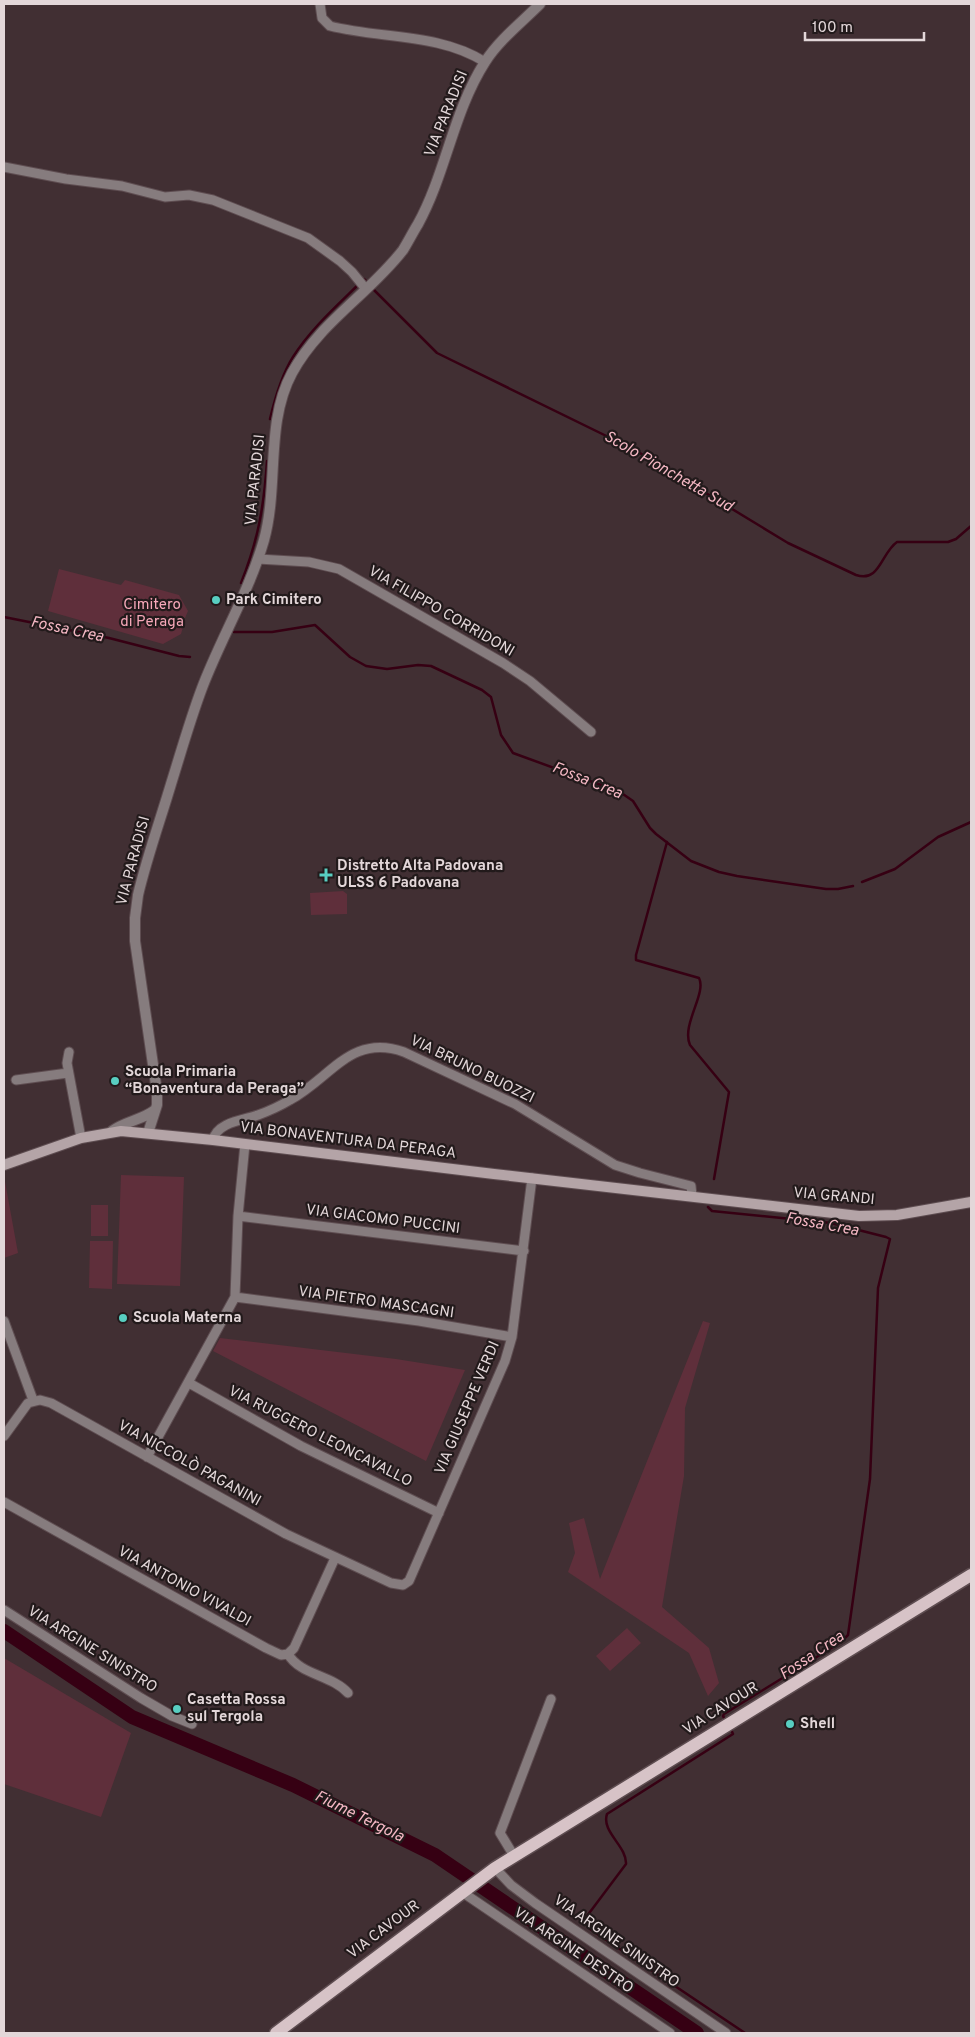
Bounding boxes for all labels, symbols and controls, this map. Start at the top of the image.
scale bar [805,10,924,42]
text: 100 m [812,19,853,38]
street label: VIA PARADISI [421,68,473,160]
water label: Scolo Pionchetta Sud [600,427,737,518]
street label: VIA PARADISI [242,433,270,527]
street label: VIA FILIPPO CORRIDONI [364,562,518,662]
place label: Park Cimitero [226,591,322,610]
marker: Park Cimitero [210,594,222,606]
park label: Cimitero di Peraga [120,596,184,632]
water label: Fossa Crea [29,613,106,648]
water label: Fossa Crea [549,758,626,804]
street label: VIA PARADISI [113,814,155,908]
place label: Distretto Alta Padovana ULSS 6 Padovana [337,857,503,893]
marker: Distretto Alta Padovana ULSS 6 Padovana [319,868,333,882]
street label: VIA BRUNO BUOZZI [407,1032,537,1108]
place label: Scuola Primaria “Bonaventura da Peraga” [125,1063,304,1099]
marker: Scuola Primaria “Bonaventura da Peraga” [109,1075,121,1087]
street label: VIA BONAVENTURA DA PERAGA [239,1118,457,1164]
street label: VIA GRANDI [793,1184,875,1210]
street label: VIA GIACOMO PUCCINI [305,1201,461,1239]
water label: Fossa Crea [784,1209,861,1241]
street label: VIA PIETRO MASCAGNI [297,1283,455,1323]
place label: Scuola Materna [133,1309,242,1328]
marker: Scuola Materna [117,1312,129,1324]
street label: VIA GIUSEPPE VERDI [431,1338,505,1478]
street label: VIA RUGGERO LEONCAVALLO [225,1382,415,1492]
street label: VIA NICCOLÒ PAGANINI [114,1415,265,1511]
street label: VIA ANTONIO VIVALDI [114,1542,254,1632]
street label: VIA ARGINE SINISTRO [23,1602,161,1698]
water label: Fossa Crea [776,1627,849,1685]
street label: VIA CAVOUR [680,1678,762,1740]
place label: Casetta Rossa sul Tergola [187,1691,286,1727]
marker: Casetta Rossa sul Tergola [171,1703,183,1715]
place label: Shell [800,1715,835,1734]
marker: Shell [784,1718,796,1730]
water label: Fiume Tergola [311,1787,408,1848]
street label: VIA ARGINE SINISTRO [549,1891,683,1993]
street label: VIA CAVOUR [344,1897,424,1963]
street label: VIA ARGINE DESTRO [509,1904,637,1998]

